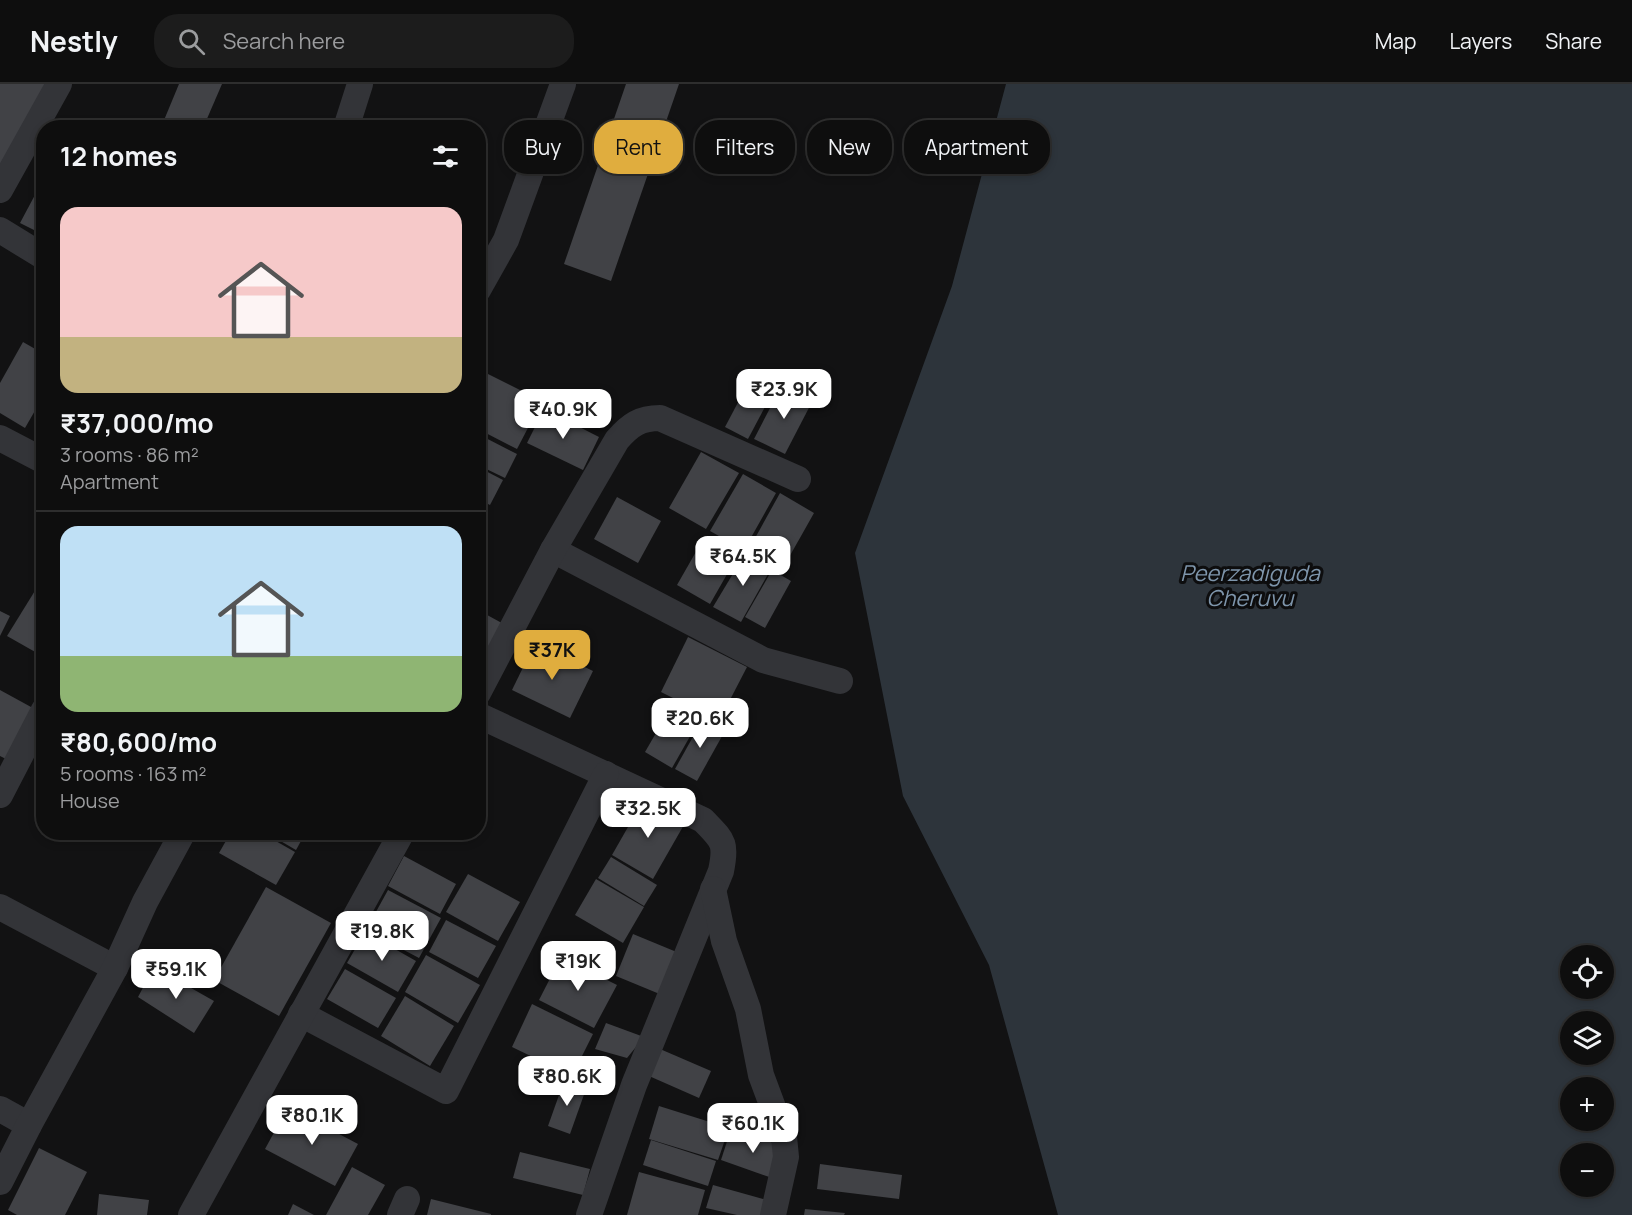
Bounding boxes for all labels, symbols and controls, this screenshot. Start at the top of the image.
search box [154,14,574,68]
text: Nestly [30,22,118,60]
icon: search [175,25,208,58]
text: Search here [223,26,345,56]
text: Map [1375,27,1416,55]
text: Layers [1449,27,1512,55]
text: Share [1545,27,1602,55]
chip: Buy [504,120,582,174]
chip: Rent [594,120,683,174]
chip: Filters [695,120,795,174]
chip: New [807,120,892,174]
chip: Apartment [904,120,1050,174]
text: 12 homes [60,138,177,174]
icon: filters [429,140,462,173]
icon: home [207,246,315,354]
pin: ₹23.9K [735,369,833,420]
text: ₹23.9K [750,375,818,402]
pin: ₹40.9K [514,389,612,440]
text: ₹40.9K [528,395,598,422]
text: ₹37,000/mo [60,405,214,441]
text: 3 rooms · 86 m² [60,441,199,468]
text: Apartment [60,468,159,495]
pin: ₹64.5K [694,536,792,587]
text: ₹64.5K [709,542,777,569]
water label: Peerzadiguda Cheruvu [1180,558,1322,613]
icon: home [207,565,315,673]
pin: ₹37K [516,630,588,681]
text: ₹37K [528,636,576,663]
pin: ₹20.6K [651,698,749,749]
text: ₹20.6K [666,704,734,731]
text: ₹80,600/mo [60,724,217,760]
text: 5 rooms · 163 m² [60,760,206,787]
text: House [60,787,120,814]
pin: ₹32.5K [599,788,697,839]
text: ₹32.5K [615,794,681,821]
pin: ₹19.8K [333,911,431,962]
text: ₹19.8K [350,917,414,944]
pin: ₹19K [542,941,614,992]
map controls [1560,945,1614,1197]
button: locate [1560,945,1614,999]
text: ₹19K [555,947,601,974]
pin: ₹59.1K [127,949,225,1000]
text: ₹59.1K [145,955,207,982]
button: layers [1560,1011,1614,1065]
pin: ₹80.6K [518,1056,616,1107]
text: ₹80.6K [532,1062,602,1089]
button: + [1560,1077,1614,1131]
pin: ₹80.1K [263,1095,361,1146]
text: ₹80.1K [280,1101,344,1128]
pin: ₹60.1K [704,1103,802,1154]
text: ₹60.1K [721,1109,785,1136]
button: − [1560,1143,1614,1197]

